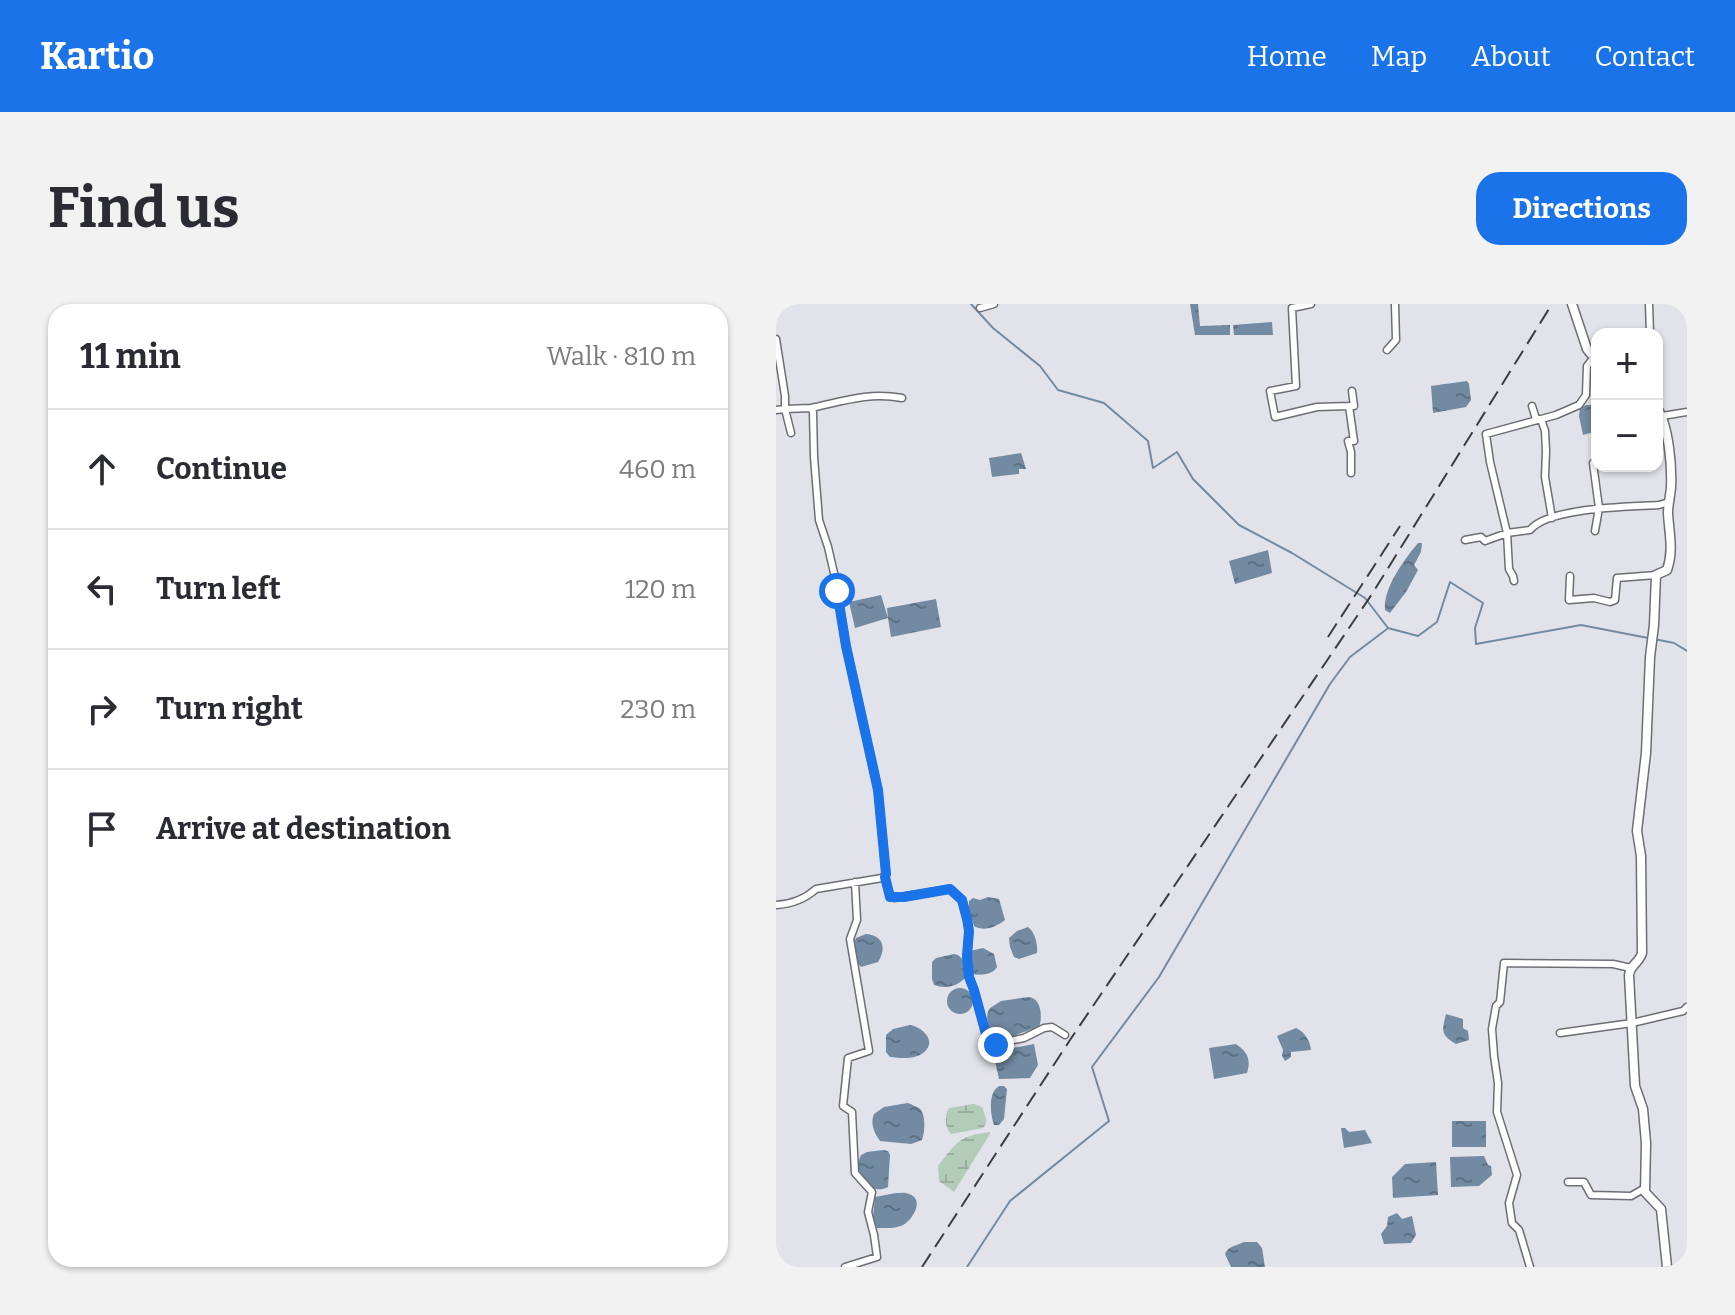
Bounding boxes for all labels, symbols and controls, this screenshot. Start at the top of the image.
text: Kartio [40,33,154,79]
text: Home [1247,40,1327,73]
text: Map [1371,40,1427,73]
text: About [1471,40,1551,73]
text: Contact [1595,40,1695,73]
button: Directions [1476,172,1687,245]
text: Find us [48,175,240,242]
map controls [1591,328,1663,472]
button: + [1591,328,1663,400]
text: 11 min [80,336,181,377]
text: Walk · 810 m [546,341,696,372]
button: − [1591,400,1663,472]
icon: ahead [80,447,124,491]
text: Continue [156,451,287,487]
text: 460 m [619,454,696,485]
icon: left [80,567,124,611]
text: Turn left [156,571,281,607]
route start [819,573,855,609]
text: 120 m [625,574,696,605]
icon: right [80,687,124,731]
text: Turn right [156,691,303,727]
text: 230 m [620,694,696,725]
icon: arrive [80,807,124,851]
text: Arrive at destination [156,811,451,847]
route end [978,1027,1014,1063]

